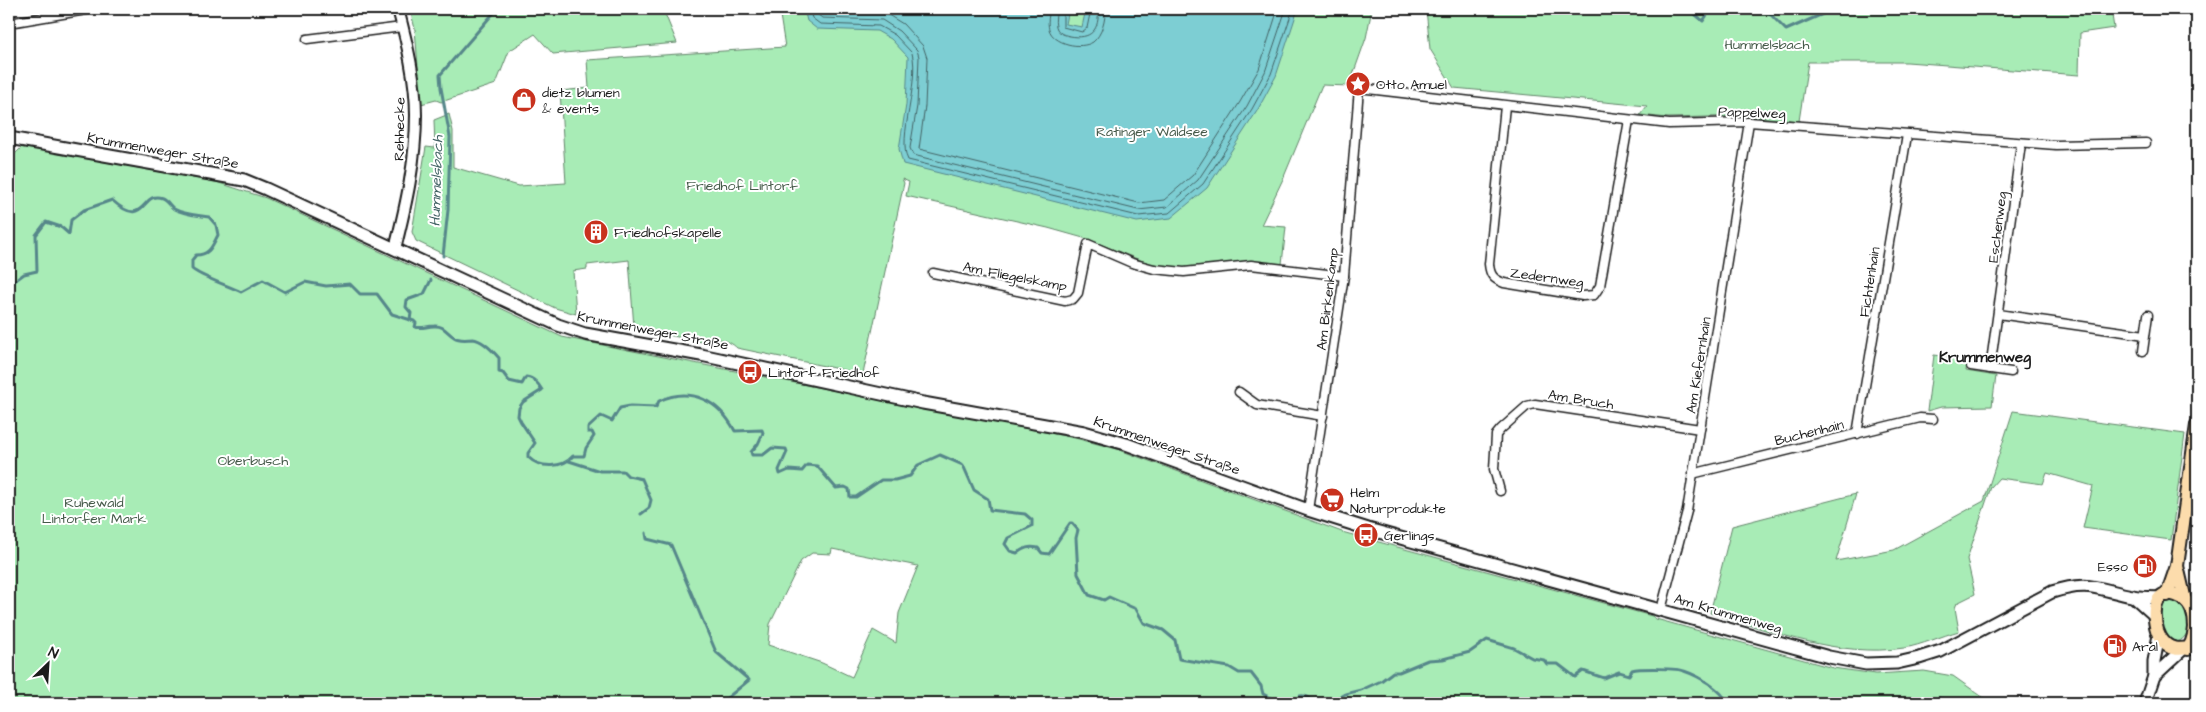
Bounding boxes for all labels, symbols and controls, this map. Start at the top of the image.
park label: Hummelsbach [1725,35,1810,55]
place icon: Otto Amuel [1345,71,1371,97]
place label: Otto Amuel [1376,75,1447,95]
place label: dietz blumen & events [542,83,620,119]
shop icon: dietz blumen & events [511,87,537,113]
street label: Rehhecke [389,96,411,161]
street label: Pappelweg [1718,102,1786,124]
park label: Ratinger Waldsee [1096,122,1208,142]
street label: Krummenweger Straße [85,128,241,174]
water label: Hummelsbach [424,135,449,227]
park label: Friedhof Lintorf [686,176,798,196]
street label: Eschenweg [1984,190,2012,264]
building icon: Friedhofskapelle [583,219,609,245]
place label: Friedhofskapelle [614,223,722,243]
street label: Fichtenhain [1855,246,1885,319]
street label: Am Birkenkamp [1312,247,1344,351]
street label: Am Fliegelskamp [961,257,1069,297]
street label: Zedernweg [1509,263,1585,293]
street label: Krummenweger Straße [575,306,731,356]
street label: Am Kiefernhain [1681,315,1716,415]
district label: Krummenweg [1939,347,2031,370]
bus stop icon: Lintorf Friedhof [737,359,763,385]
place label: Lintorf Friedhof [768,363,880,383]
street label: Am Bruch [1547,385,1615,415]
street label: Krummenweger Straße [1091,411,1243,481]
street label: Buchenhain [1773,415,1846,451]
park label: Oberbusch [218,451,288,471]
place label: Helm Naturprodukte [1350,483,1446,519]
supermarket icon: Helm Naturprodukte [1319,487,1345,513]
park label: Ruhewald Lintorfer Mark [42,493,147,529]
bus stop icon: Gerlings [1353,522,1379,548]
place label: Gerlings [1384,526,1435,546]
fuel station icon: Esso [2132,553,2158,579]
place label: Esso [2098,557,2128,577]
street label: Am Krummenweg [1671,589,1784,639]
fuel station icon: Aral [2102,633,2128,659]
place label: Aral [2132,637,2158,657]
north arrow [22,640,72,690]
text: N [45,642,61,664]

